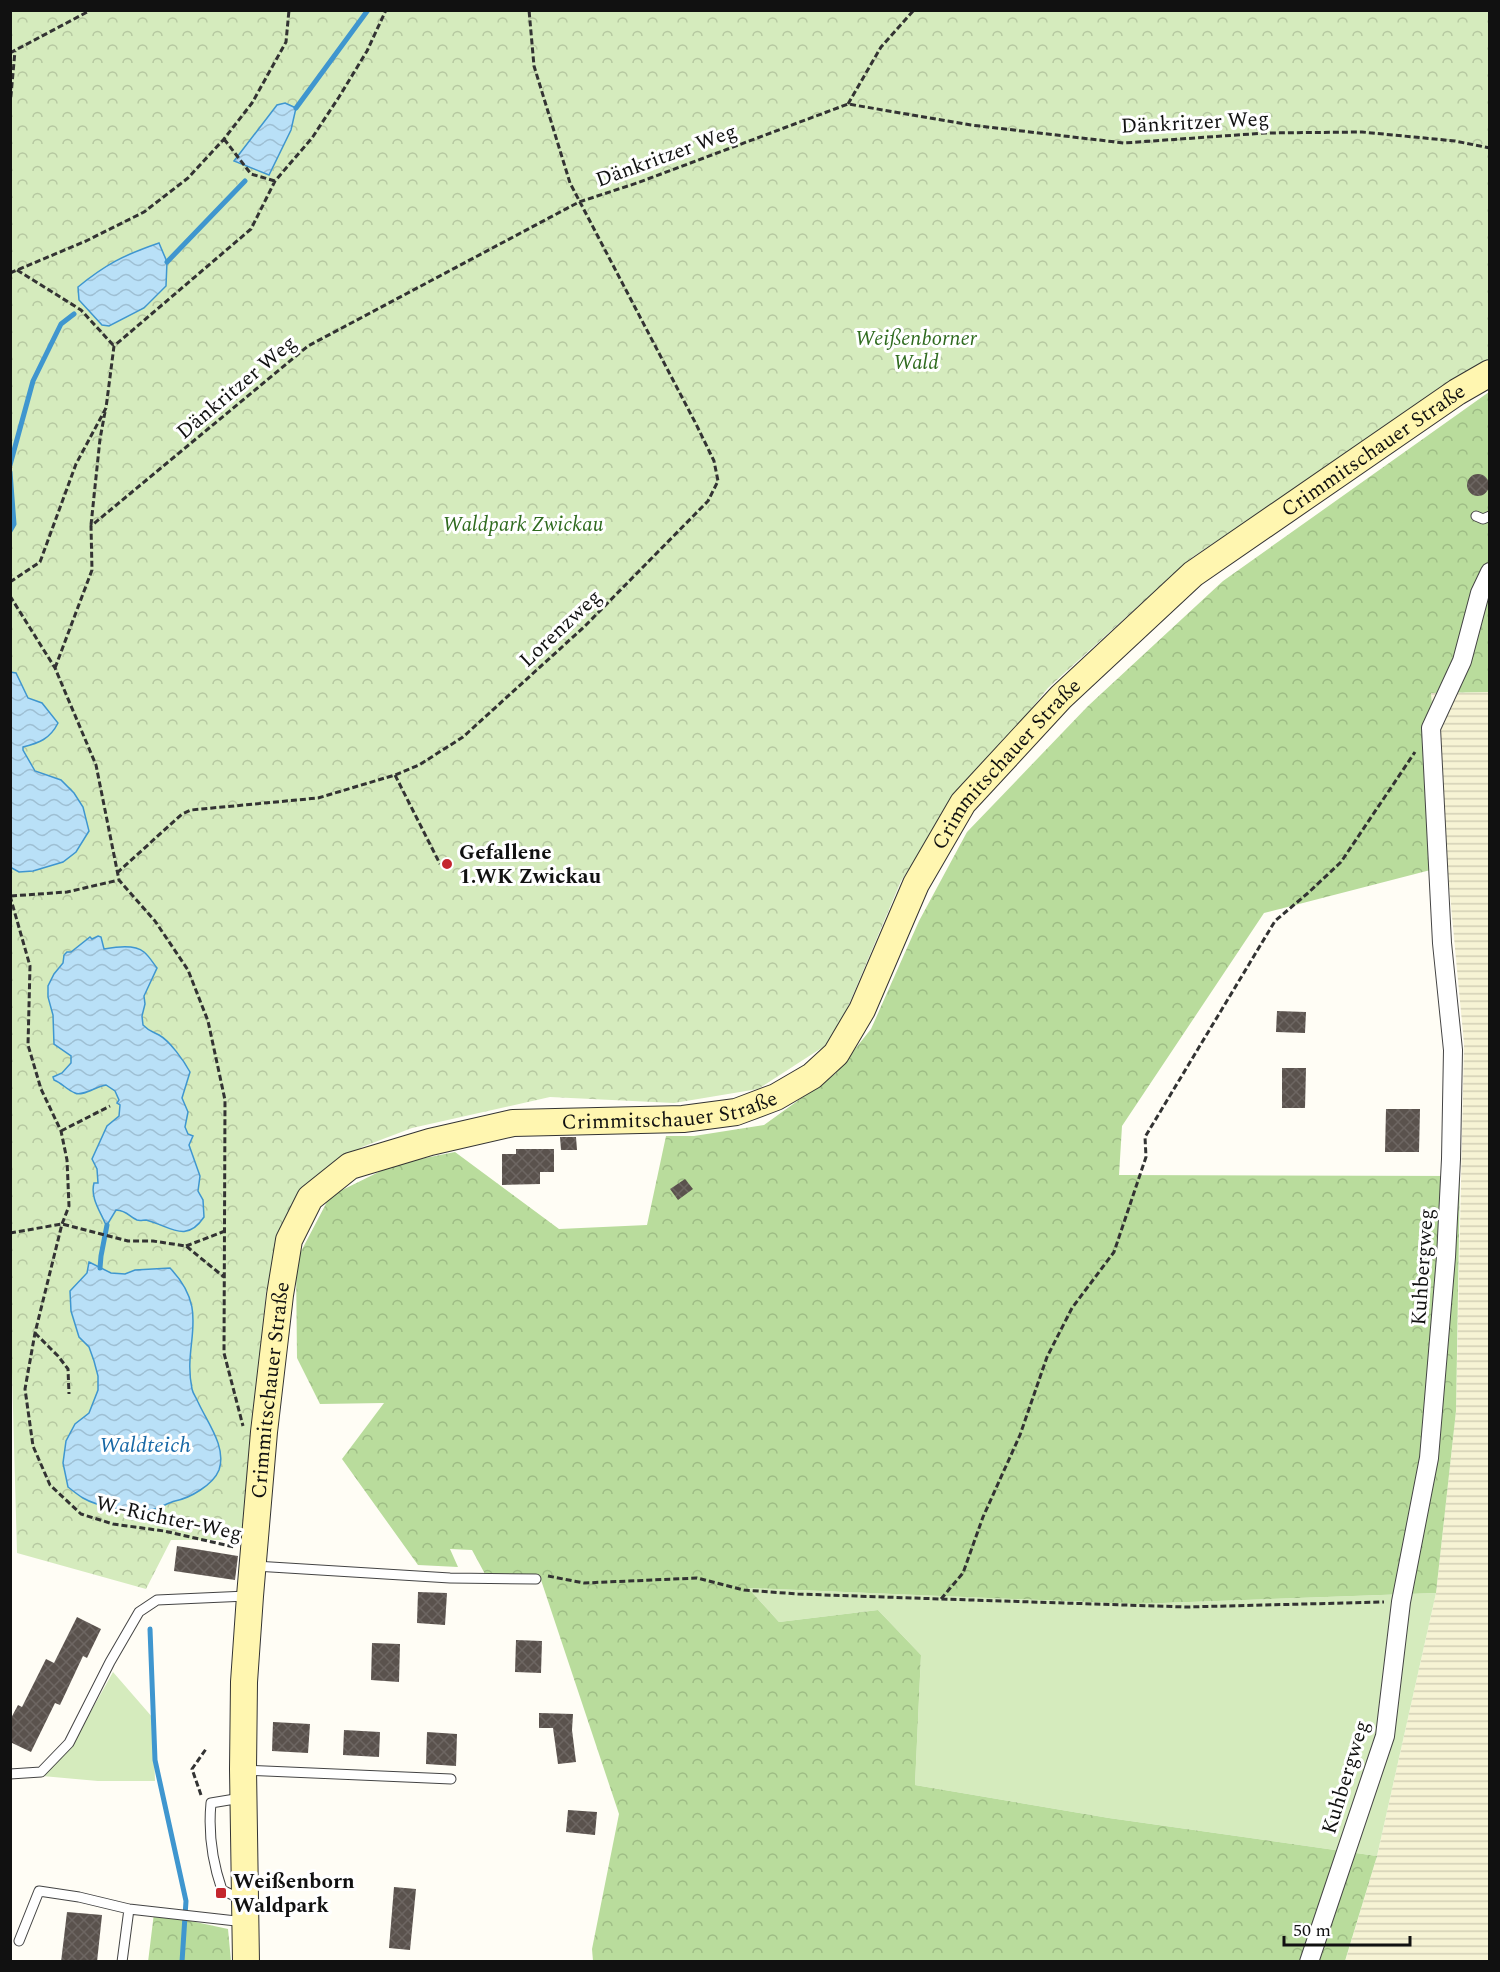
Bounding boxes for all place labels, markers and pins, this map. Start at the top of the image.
place label: Gefallene 1.WK Zwickau [459,837,602,893]
marker: Gefallene 1.WK Zwickau [440,857,454,871]
place label: Weißenborn Waldpark [233,1866,355,1922]
marker: Weißenborn Waldpark [214,1886,228,1900]

